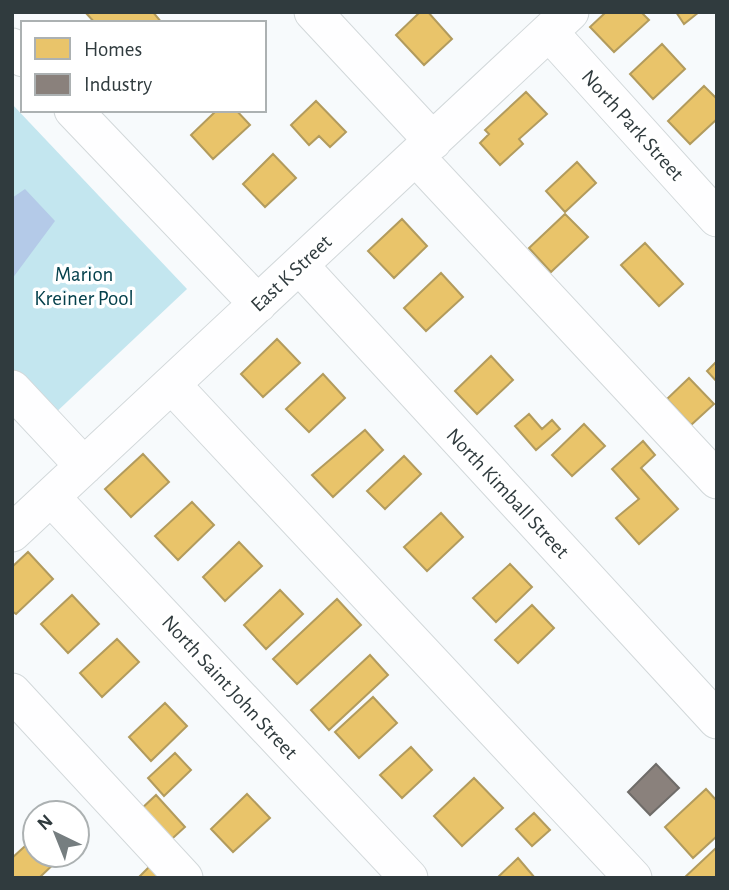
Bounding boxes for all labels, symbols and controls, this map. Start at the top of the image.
legend [21,21,266,112]
text: Homes [84,39,142,60]
street label: North Park Street [578,66,688,185]
text: Industry [84,74,152,95]
street label: East K Street [247,231,336,316]
park label: Marion Kreiner Pool [34,264,134,309]
street label: North Kimball Street [442,424,573,563]
street label: North Saint John Street [158,611,302,763]
north arrow [21,799,91,869]
text: N [34,811,57,834]

